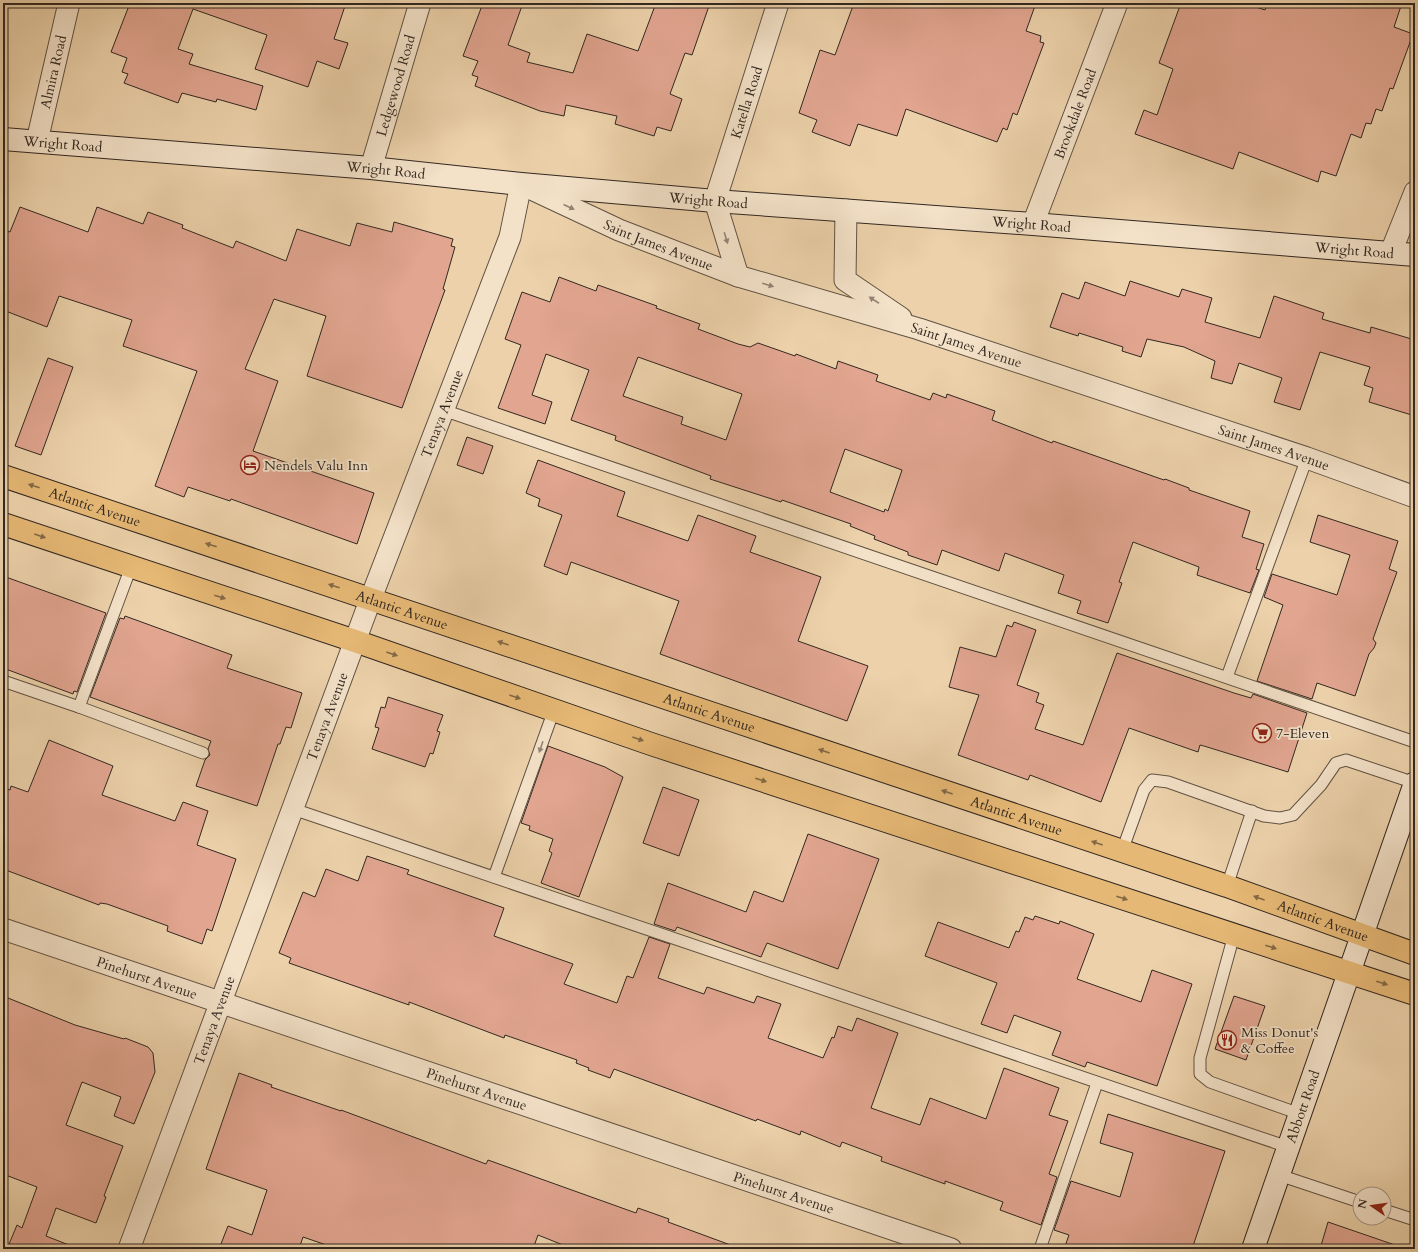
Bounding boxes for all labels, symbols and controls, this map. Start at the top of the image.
street label: Ledgewood Road [371,32,420,139]
street label: Almira Road [35,33,71,111]
street label: Katella Road [726,63,767,141]
street label: Brookdale Road [1049,65,1101,162]
street label: Wright Road [22,131,104,156]
street label: Wright Road [345,157,427,183]
street label: Wright Road [667,187,749,213]
one-way arrow [563,204,575,210]
street label: Wright Road [990,211,1072,237]
street label: Saint James Avenue [601,215,716,275]
one-way arrow [723,232,729,244]
street label: Wright Road [1313,237,1395,263]
one-way arrow [762,282,774,288]
one-way arrow [869,296,879,304]
street label: Saint James Avenue [909,318,1025,372]
street label: Tenaya Avenue [416,367,468,461]
street label: Saint James Avenue [1216,420,1332,475]
hotel icon: Nendels Valu Inn [239,454,261,476]
place label: Nendels Valu Inn [264,456,368,475]
one-way arrow [28,483,40,489]
street label: Atlantic Avenue [46,483,143,531]
one-way arrow [34,533,46,539]
one-way arrow [204,542,216,548]
one-way arrow [328,583,340,589]
street label: Atlantic Avenue [354,585,451,634]
one-way arrow [214,594,226,600]
one-way arrow [496,640,508,646]
one-way arrow [387,651,399,657]
street label: Tenaya Avenue [302,670,352,764]
street label: Atlantic Avenue [661,688,758,737]
one-way arrow [509,694,521,700]
supermarket icon: 7-Eleven [1251,722,1273,744]
place label: 7-Eleven [1276,724,1329,743]
one-way arrow [632,737,644,743]
one-way arrow [538,742,544,754]
one-way arrow [817,748,829,754]
one-way arrow [756,777,768,783]
one-way arrow [940,789,952,795]
street label: Atlantic Avenue [968,791,1065,840]
one-way arrow [1090,839,1102,845]
one-way arrow [1117,895,1129,901]
one-way arrow [1253,895,1265,901]
street label: Atlantic Avenue [1275,895,1371,946]
one-way arrow [1266,944,1278,950]
street label: Pinehurst Avenue [94,952,200,1003]
street label: Tenaya Avenue [189,973,239,1067]
one-way arrow [1376,981,1388,987]
place label: Miss Donut's & Coffee [1241,1023,1318,1058]
restaurant icon: Miss Donut's & Coffee [1216,1029,1238,1051]
street label: Pinehurst Avenue [424,1063,530,1115]
street label: Abbott Road [1281,1067,1324,1145]
street label: Pinehurst Avenue [731,1167,837,1218]
north arrow [1352,1186,1392,1226]
text: N [1354,1197,1371,1210]

